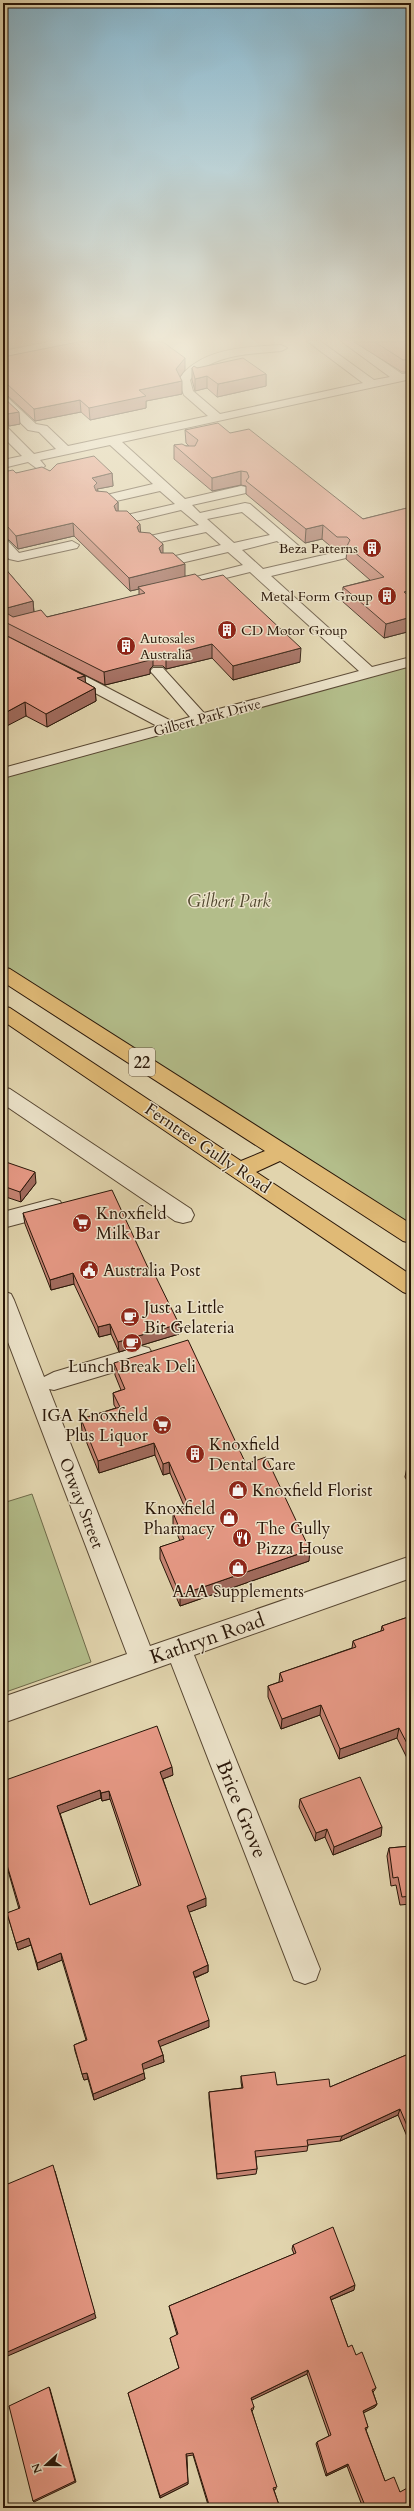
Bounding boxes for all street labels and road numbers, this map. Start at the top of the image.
street label: Gilbert Park Drive [151,694,263,741]
road number: 22 [129,1048,155,1076]
street label: Ferntree Gully Road [140,1098,275,1199]
street label: Otway Street [54,1454,110,1552]
street label: Kathryn Road [146,1606,268,1671]
street label: Brice Grove [210,1756,273,1862]

